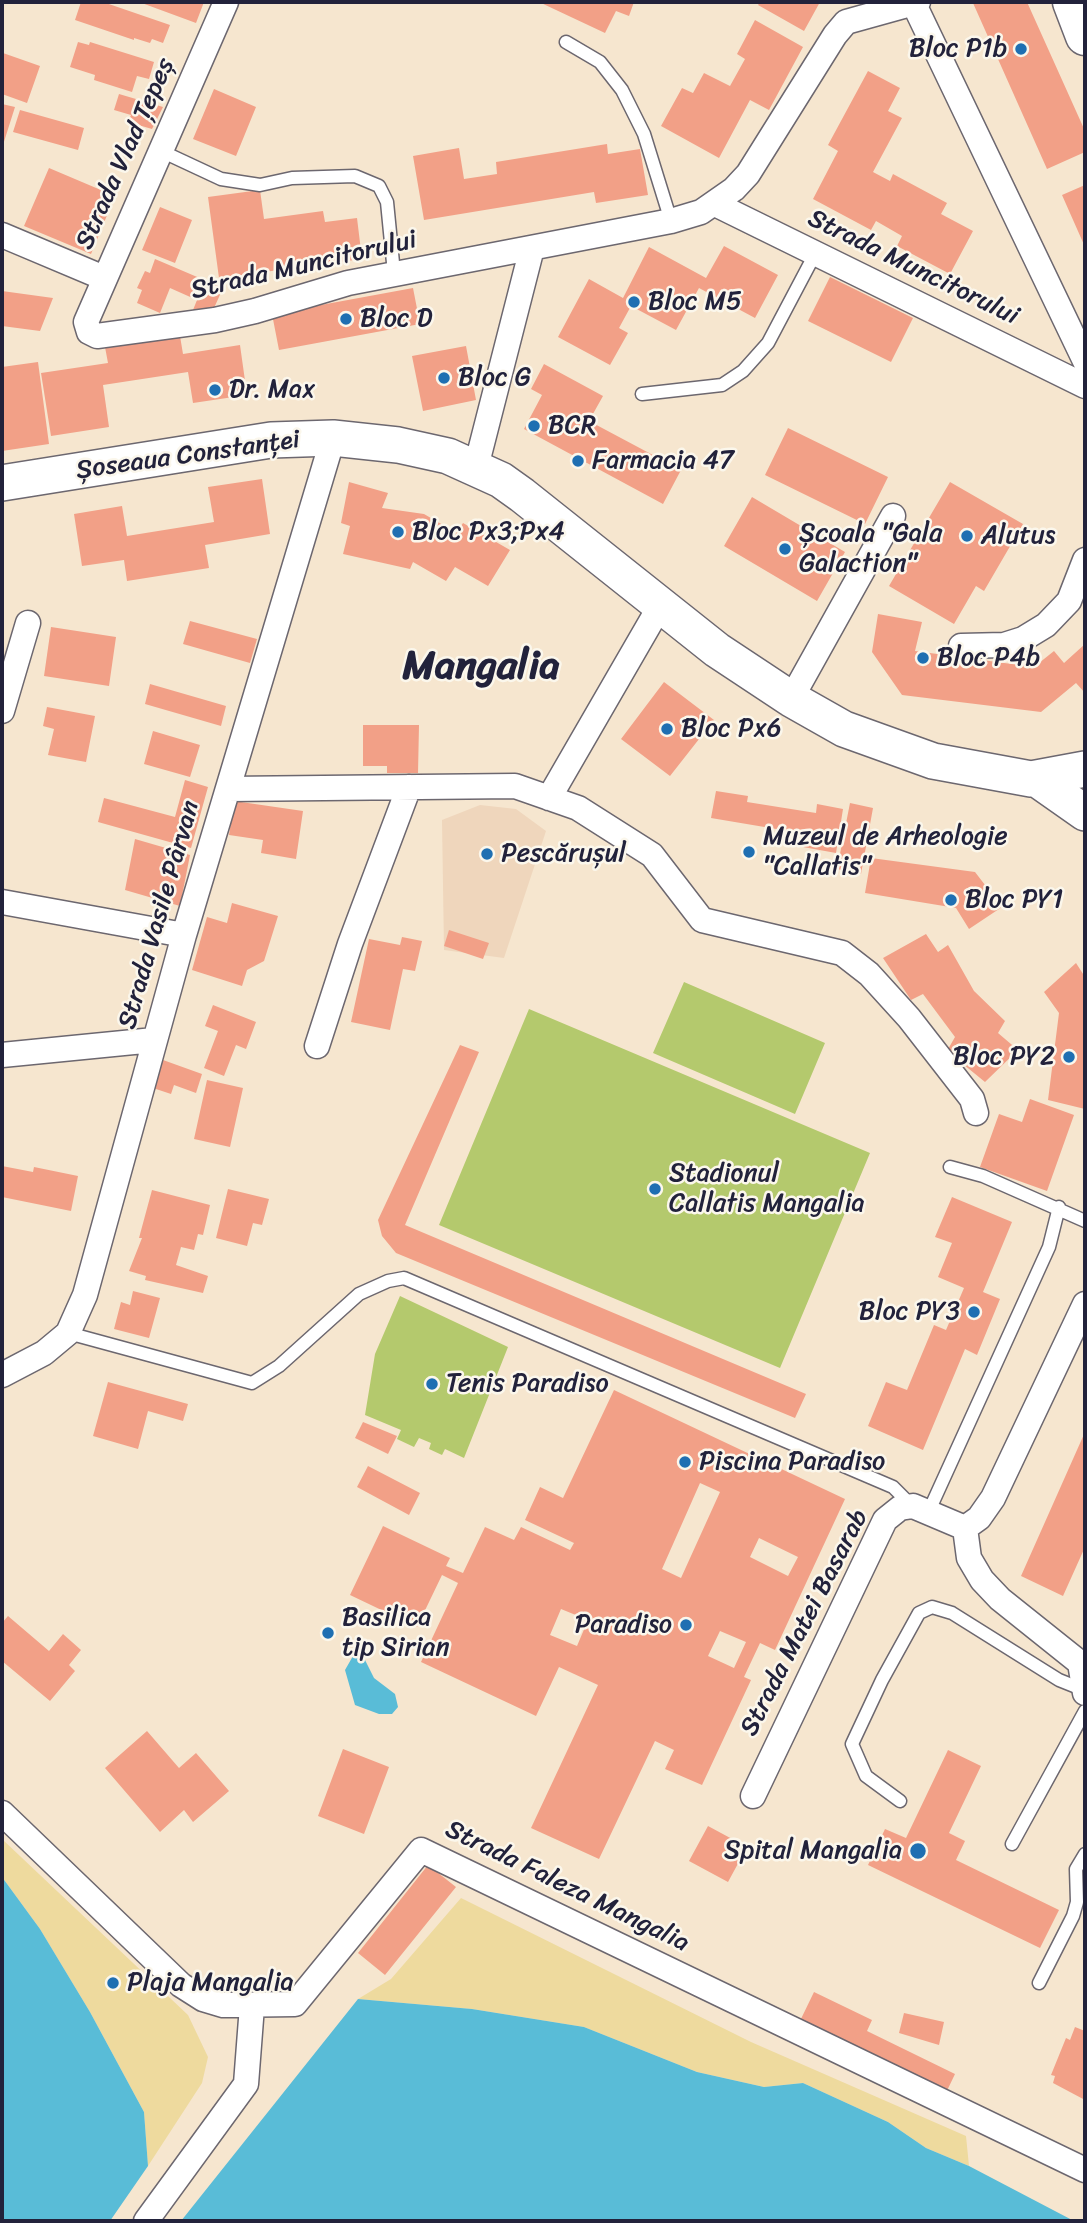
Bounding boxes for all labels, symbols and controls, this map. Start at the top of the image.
place label: Bloc P1b [909,33,1007,65]
marker: Bloc P1b [1013,41,1029,57]
street label: Strada Vlad Țepeș [70,54,182,254]
street label: Strada Muncitorului [802,203,1024,333]
street label: Strada Muncitorului [188,225,420,307]
place label: Bloc M5 [648,286,742,318]
marker: Bloc M5 [626,294,642,310]
place label: Bloc D [360,303,432,335]
marker: Bloc D [338,311,354,327]
place label: Bloc G [458,362,531,394]
marker: Bloc G [436,370,452,386]
place label: Dr. Max [229,374,315,406]
marker: Dr. Max [207,382,223,398]
place label: BCR [548,410,596,442]
marker: BCR [526,418,542,434]
street label: Șoseaua Constanței [74,425,302,487]
place label: Farmacia 47 [592,445,734,477]
marker: Farmacia 47 [570,453,586,469]
place label: Bloc Px3;Px4 [412,516,565,548]
place label: Școala "Gala Galaction" [799,518,942,580]
place label: Alutus [981,520,1055,552]
marker: Bloc Px3;Px4 [390,524,406,540]
marker: Alutus [959,528,975,544]
marker: Școala "Gala Galaction" [777,541,793,557]
place label: Bloc P4b [937,642,1040,674]
district label: Mangalia [402,644,560,692]
marker: Bloc P4b [915,650,931,666]
place label: Bloc Px6 [681,713,782,745]
marker: Bloc Px6 [659,721,675,737]
street label: Strada Vasile Pârvan [112,797,208,1033]
place label: Muzeul de Arheologie "Callatis" [763,821,1008,882]
place label: Pescărușul [501,838,626,870]
marker: Muzeul de Arheologie "Callatis" [741,844,757,860]
marker: Pescărușul [479,846,495,862]
place label: Bloc PY1 [965,884,1063,916]
marker: Bloc PY1 [943,892,959,908]
place label: Bloc PY2 [953,1041,1055,1073]
marker: Bloc PY2 [1061,1049,1077,1065]
place label: Stadionul Callatis Mangalia [669,1158,865,1220]
marker: Stadionul Callatis Mangalia [647,1181,663,1197]
place label: Bloc PY3 [859,1296,960,1328]
marker: Bloc PY3 [966,1304,982,1320]
place label: Tenis Paradiso [446,1368,609,1400]
marker: Tenis Paradiso [424,1376,440,1392]
place label: Piscina Paradiso [699,1446,885,1478]
marker: Piscina Paradiso [677,1454,693,1470]
street label: Strada Matei Basarab [734,1505,876,1741]
place label: Basilica tip Sirian [342,1602,449,1664]
place label: Paradiso [575,1609,672,1641]
marker: Paradiso [678,1617,694,1633]
marker: Basilica tip Sirian [320,1625,336,1641]
street label: Strada Faleza Mangalia [440,1814,694,1960]
place label: Spital Mangalia [724,1835,902,1867]
marker: Spital Mangalia [908,1841,928,1861]
place label: Plaja Mangalia [127,1967,294,1999]
marker: Plaja Mangalia [105,1975,121,1991]

